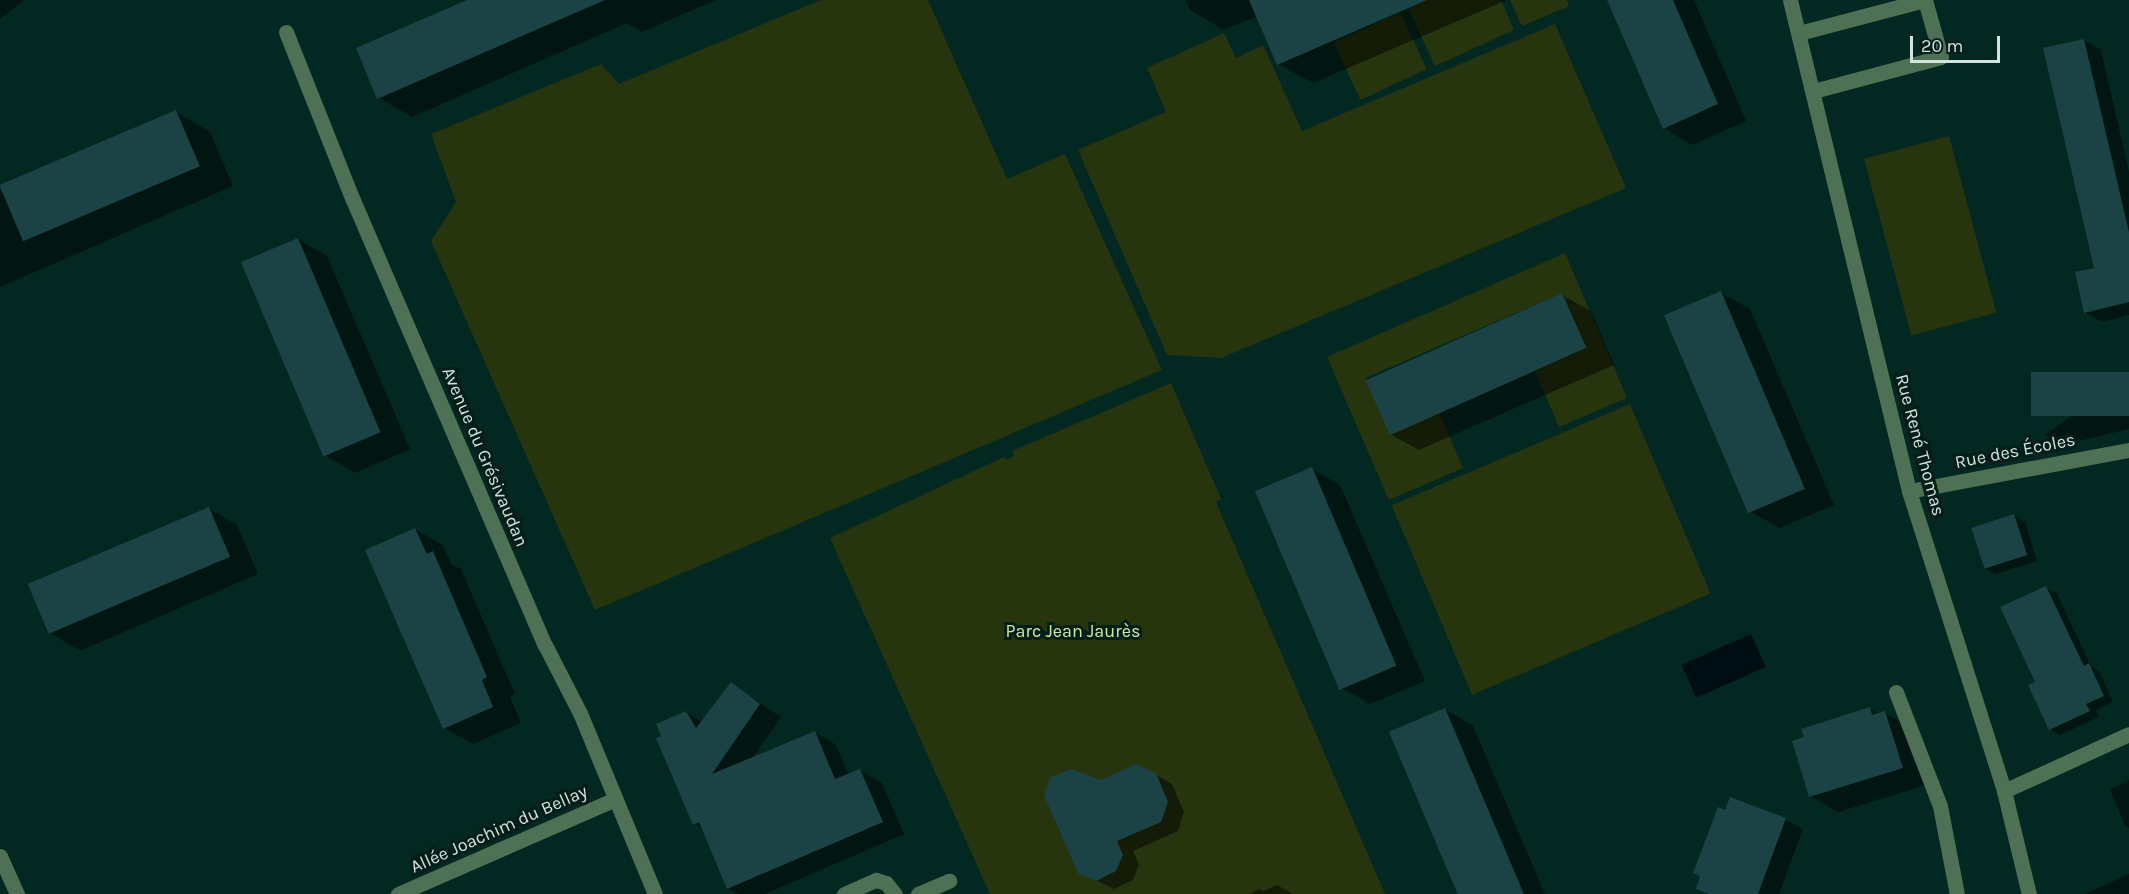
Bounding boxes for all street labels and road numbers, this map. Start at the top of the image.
street label: Avenue du Grésivaudan [437,364,533,550]
street label: Rue René Thomas [1891,372,1949,518]
street label: Rue des Écoles [1953,429,2077,473]
street label: Allée Joachim du Bellay [407,780,591,878]

